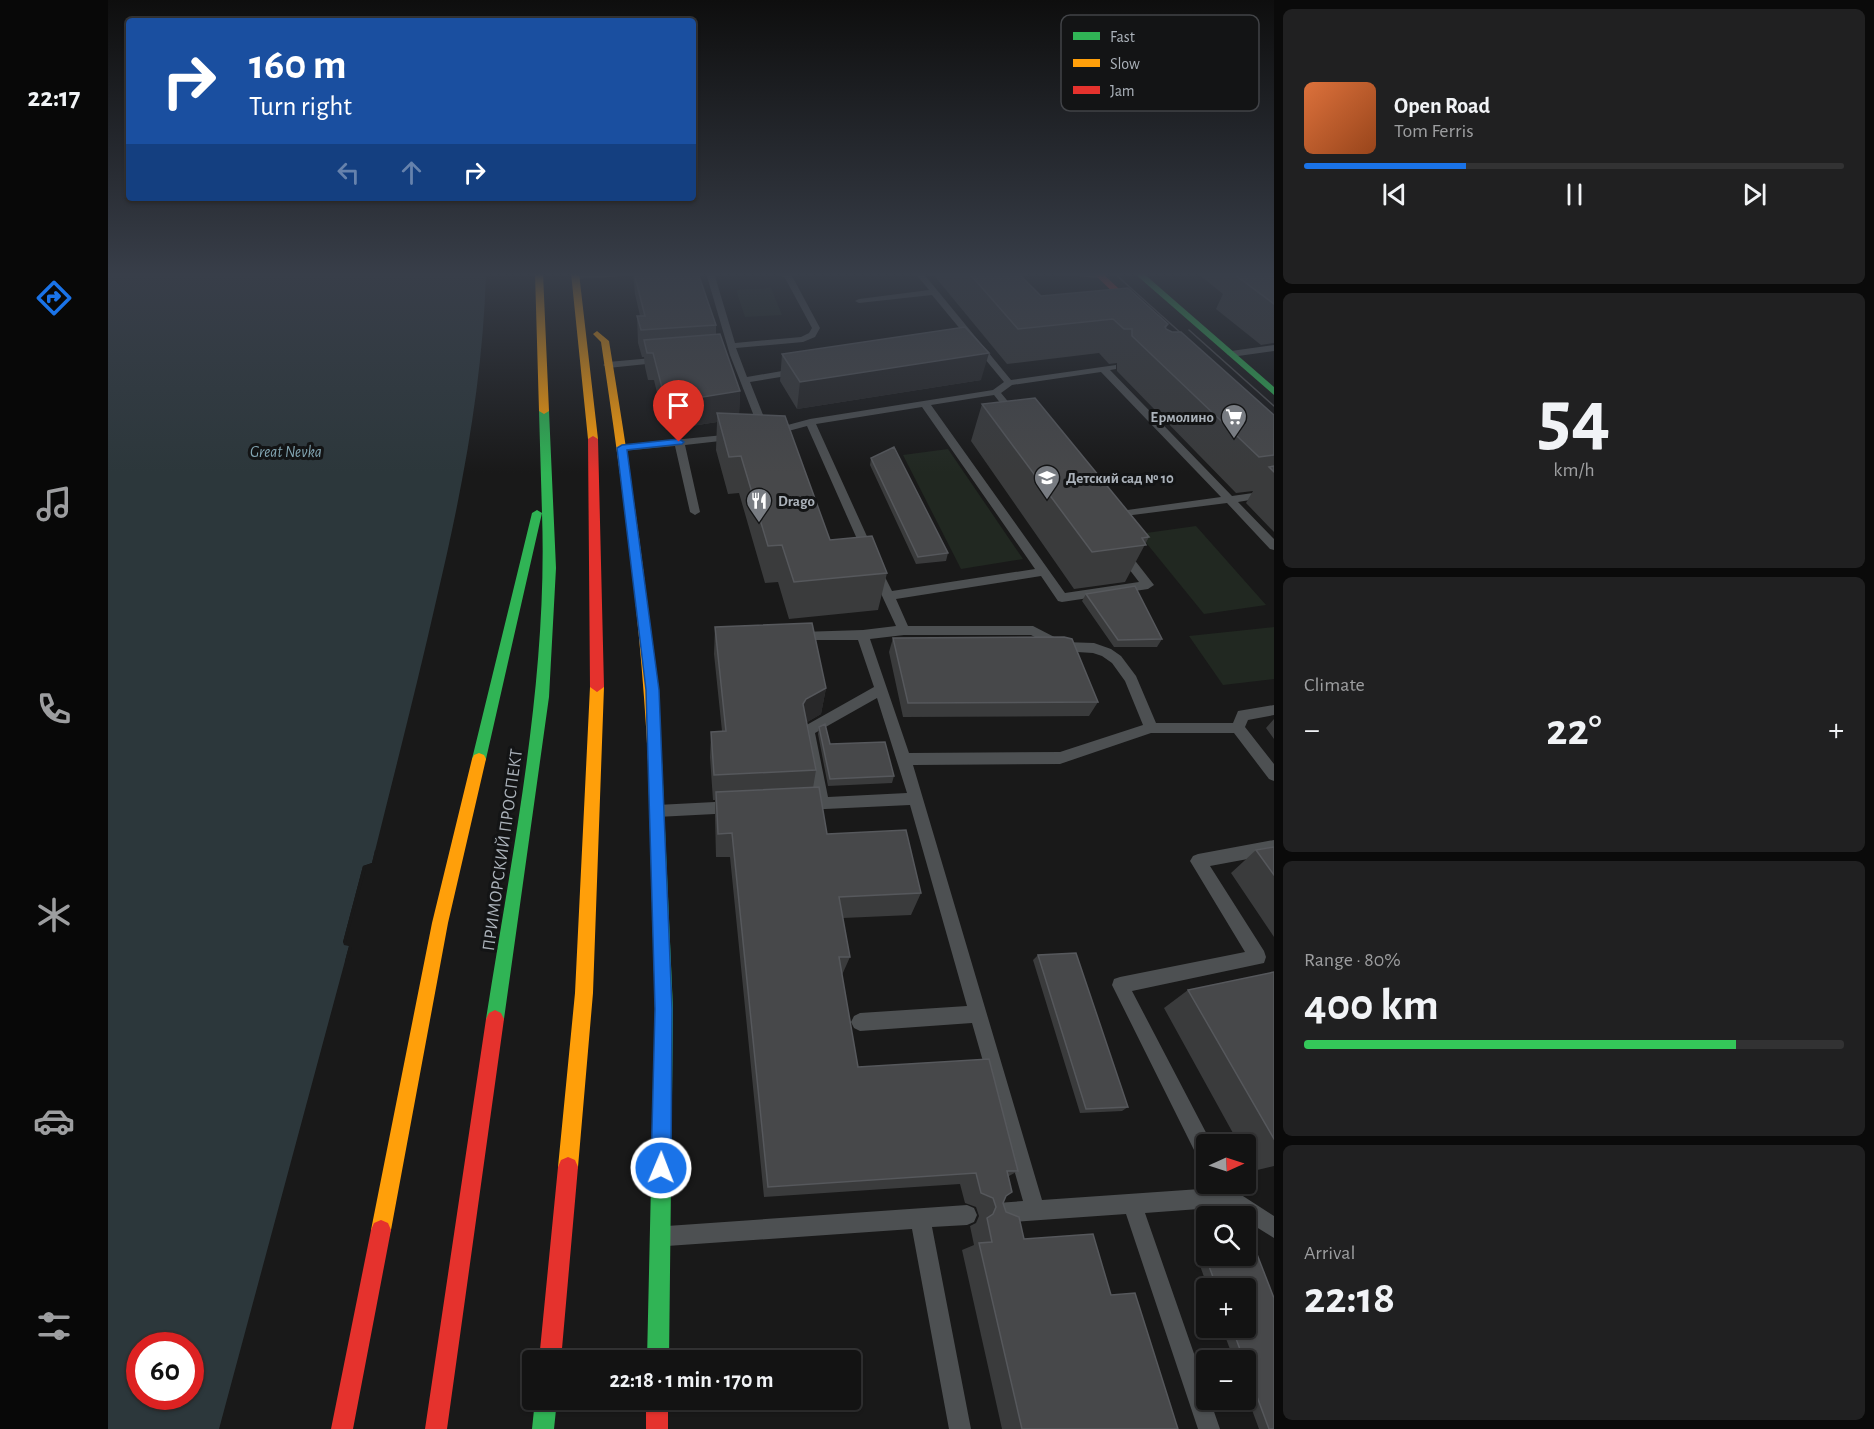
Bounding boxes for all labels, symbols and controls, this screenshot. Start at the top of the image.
legend [1061,15,1259,111]
text: Fast [1110,29,1135,45]
icon: right [150,42,228,120]
text: 160 m [249,44,347,86]
text: Slow [1110,56,1140,72]
text: Jam [1110,83,1135,99]
text: 22:17 [27,84,81,111]
text: Turn right [249,93,352,120]
text: Open Road [1394,95,1490,117]
text: Tom Ferris [1394,121,1474,141]
icon: left [332,156,365,189]
icon: ahead [395,156,428,189]
icon: right [458,156,491,189]
icon: previous [1378,178,1411,211]
icon: pause [1558,178,1591,211]
icon: next [1738,178,1771,211]
icon: directions [33,277,75,319]
pin [653,380,704,442]
text: 54 [1538,380,1610,458]
icon: arrive [662,389,695,422]
supermarket icon: Ермолино [1219,402,1249,440]
place label: Ермолино [1150,410,1214,425]
water label: Great Nevka [250,444,322,460]
text: km/h [1553,460,1595,480]
school or university icon: Детский сад № 10 [1032,463,1062,501]
place label: Детский сад № 10 [1066,471,1174,486]
icon: music [33,483,75,525]
restaurant icon: Drago [744,486,774,524]
place label: Drago [778,494,815,509]
text: Climate [1304,675,1365,695]
icon: phone [33,688,75,730]
text: 22° [1546,708,1602,753]
text: − [1304,714,1320,747]
text: + [1828,714,1844,747]
street label: ПРИМОРСКИЙ ПРОСПЕКТ [478,747,526,952]
icon: climate [33,894,75,936]
text: Range · 80% [1304,950,1401,970]
text: 400 km [1304,983,1439,1028]
icon: car [33,1100,75,1142]
north arrow [1196,1134,1256,1194]
map controls [1196,1134,1256,1410]
position arrow [629,1136,693,1200]
button: search [1196,1206,1256,1266]
text: Arrival [1304,1243,1355,1263]
text: 22:18 [1304,1276,1395,1321]
button: + [1196,1278,1256,1338]
icon: filters [33,1305,75,1347]
speed limit sign: 60 [126,1332,204,1410]
button: − [1196,1350,1256,1410]
text: 22:18 · 1 min · 170 m [609,1369,774,1391]

